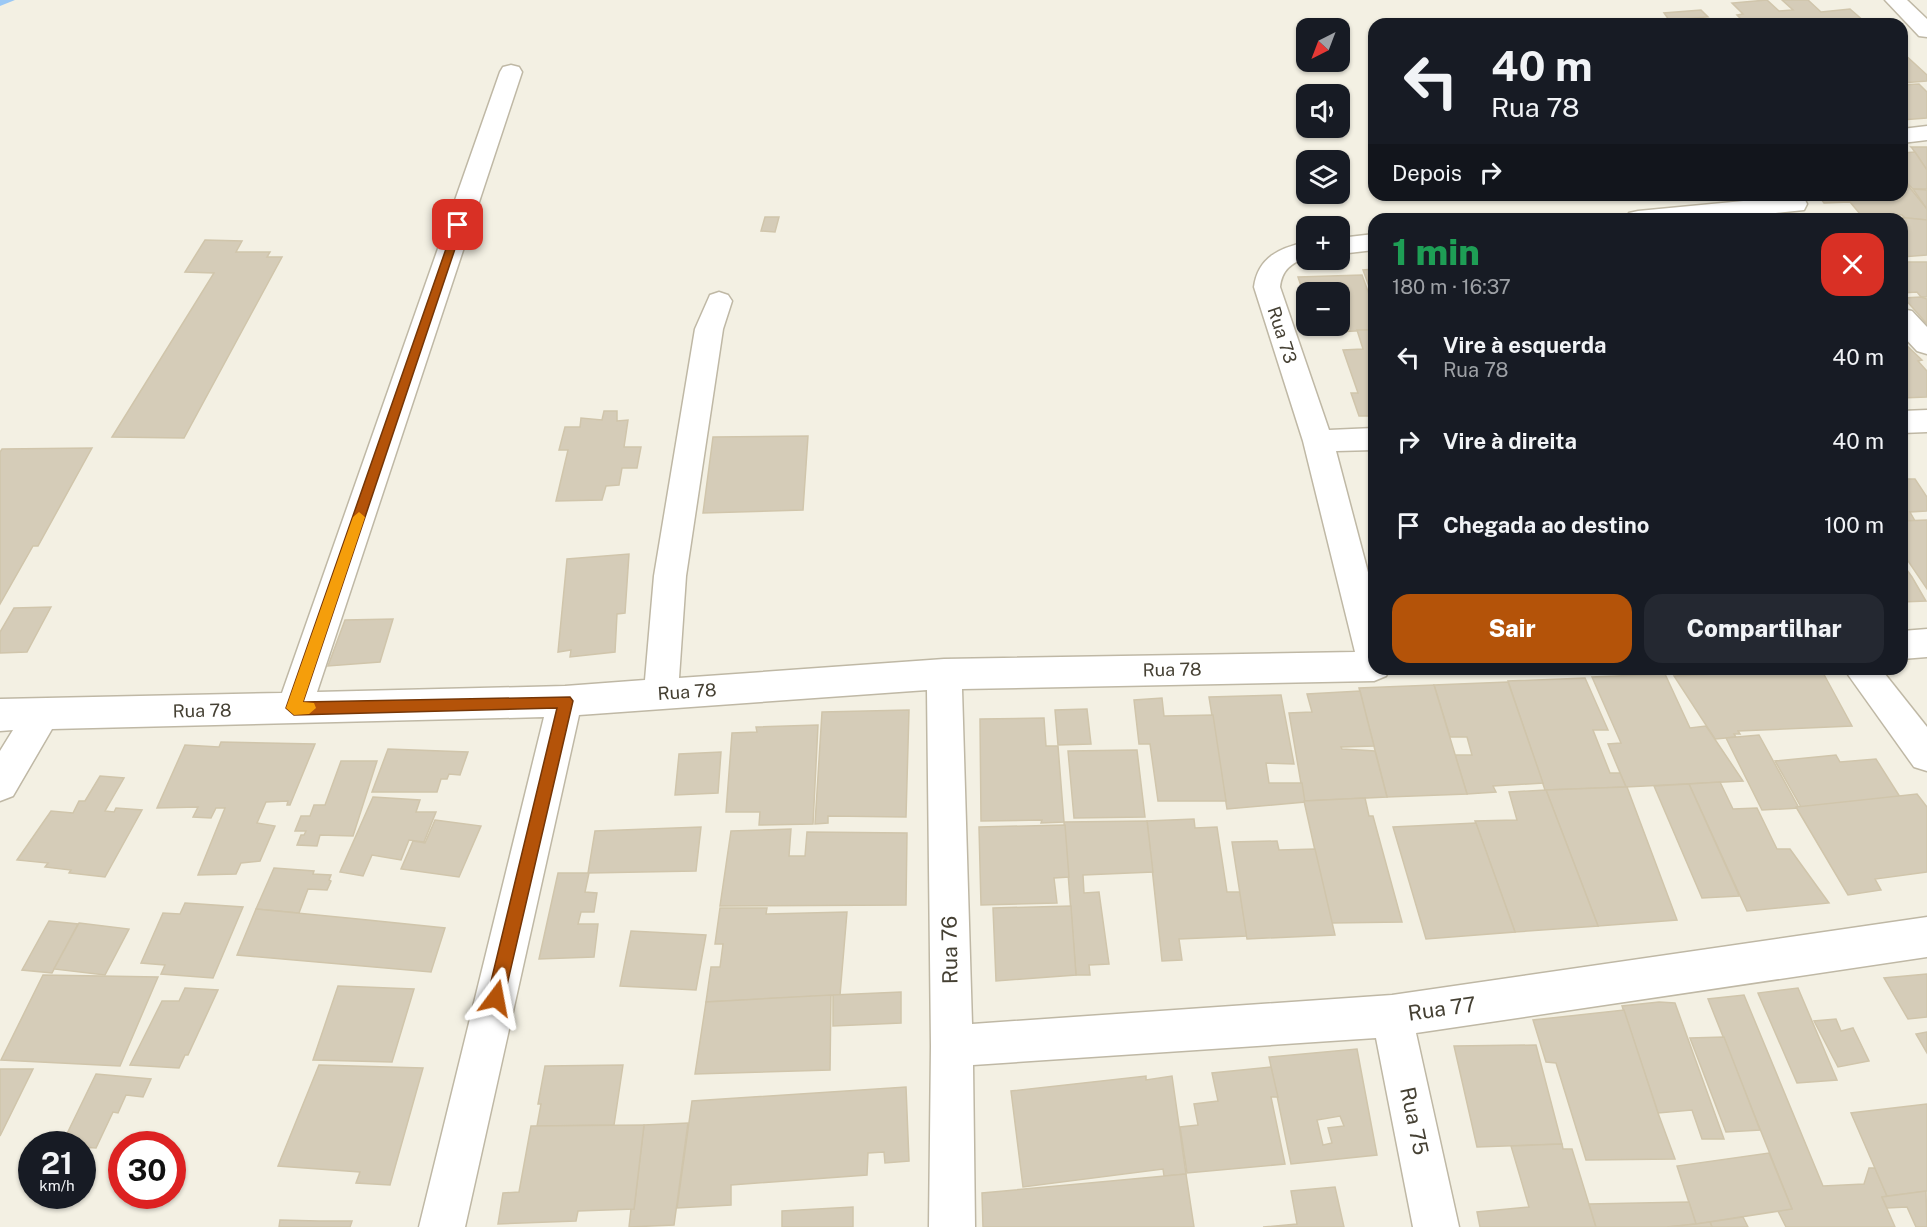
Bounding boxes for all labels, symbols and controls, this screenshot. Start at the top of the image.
north arrow [1296,18,1350,72]
map controls [1296,18,1350,336]
text: 40 m [1491,41,1593,90]
icon: left [1392,42,1470,120]
button: sound [1296,84,1350,138]
text: Rua 78 [1491,91,1579,123]
button: layers [1296,150,1350,204]
icon: right [1474,156,1507,189]
text: Depois [1392,160,1462,186]
pin [432,199,483,250]
icon: arrive [441,208,474,241]
button: + [1296,216,1350,270]
text: 1 min [1392,231,1480,273]
button: close [1821,233,1884,296]
text: 180 m · 16:37 [1392,275,1511,299]
button: − [1296,282,1350,336]
street label: Rua 73 [1263,304,1302,366]
text: Vire à esquerda [1443,332,1607,358]
icon: left [1392,341,1425,374]
text: 40 m [1832,344,1884,370]
text: Rua 78 [1443,358,1508,382]
icon: right [1392,425,1425,458]
text: Vire à direita [1443,428,1577,454]
text: 40 m [1832,428,1884,454]
icon: arrive [1392,509,1425,542]
text: Chegada ao destino [1443,512,1649,538]
text: 100 m [1824,512,1884,538]
button: Sair [1392,594,1632,663]
button: Compartilhar [1644,594,1884,663]
street label: Rua 78 [1142,658,1202,681]
street label: Rua 78 [657,679,717,704]
street label: Rua 78 [172,699,232,722]
street label: Rua 76 [936,916,963,984]
position arrow [464,966,528,1030]
street label: Rua 77 [1406,991,1478,1026]
street label: Rua 75 [1395,1085,1434,1157]
speed limit sign: 30 [108,1131,186,1209]
text: 21 [41,1145,73,1181]
text: km/h [39,1177,75,1194]

